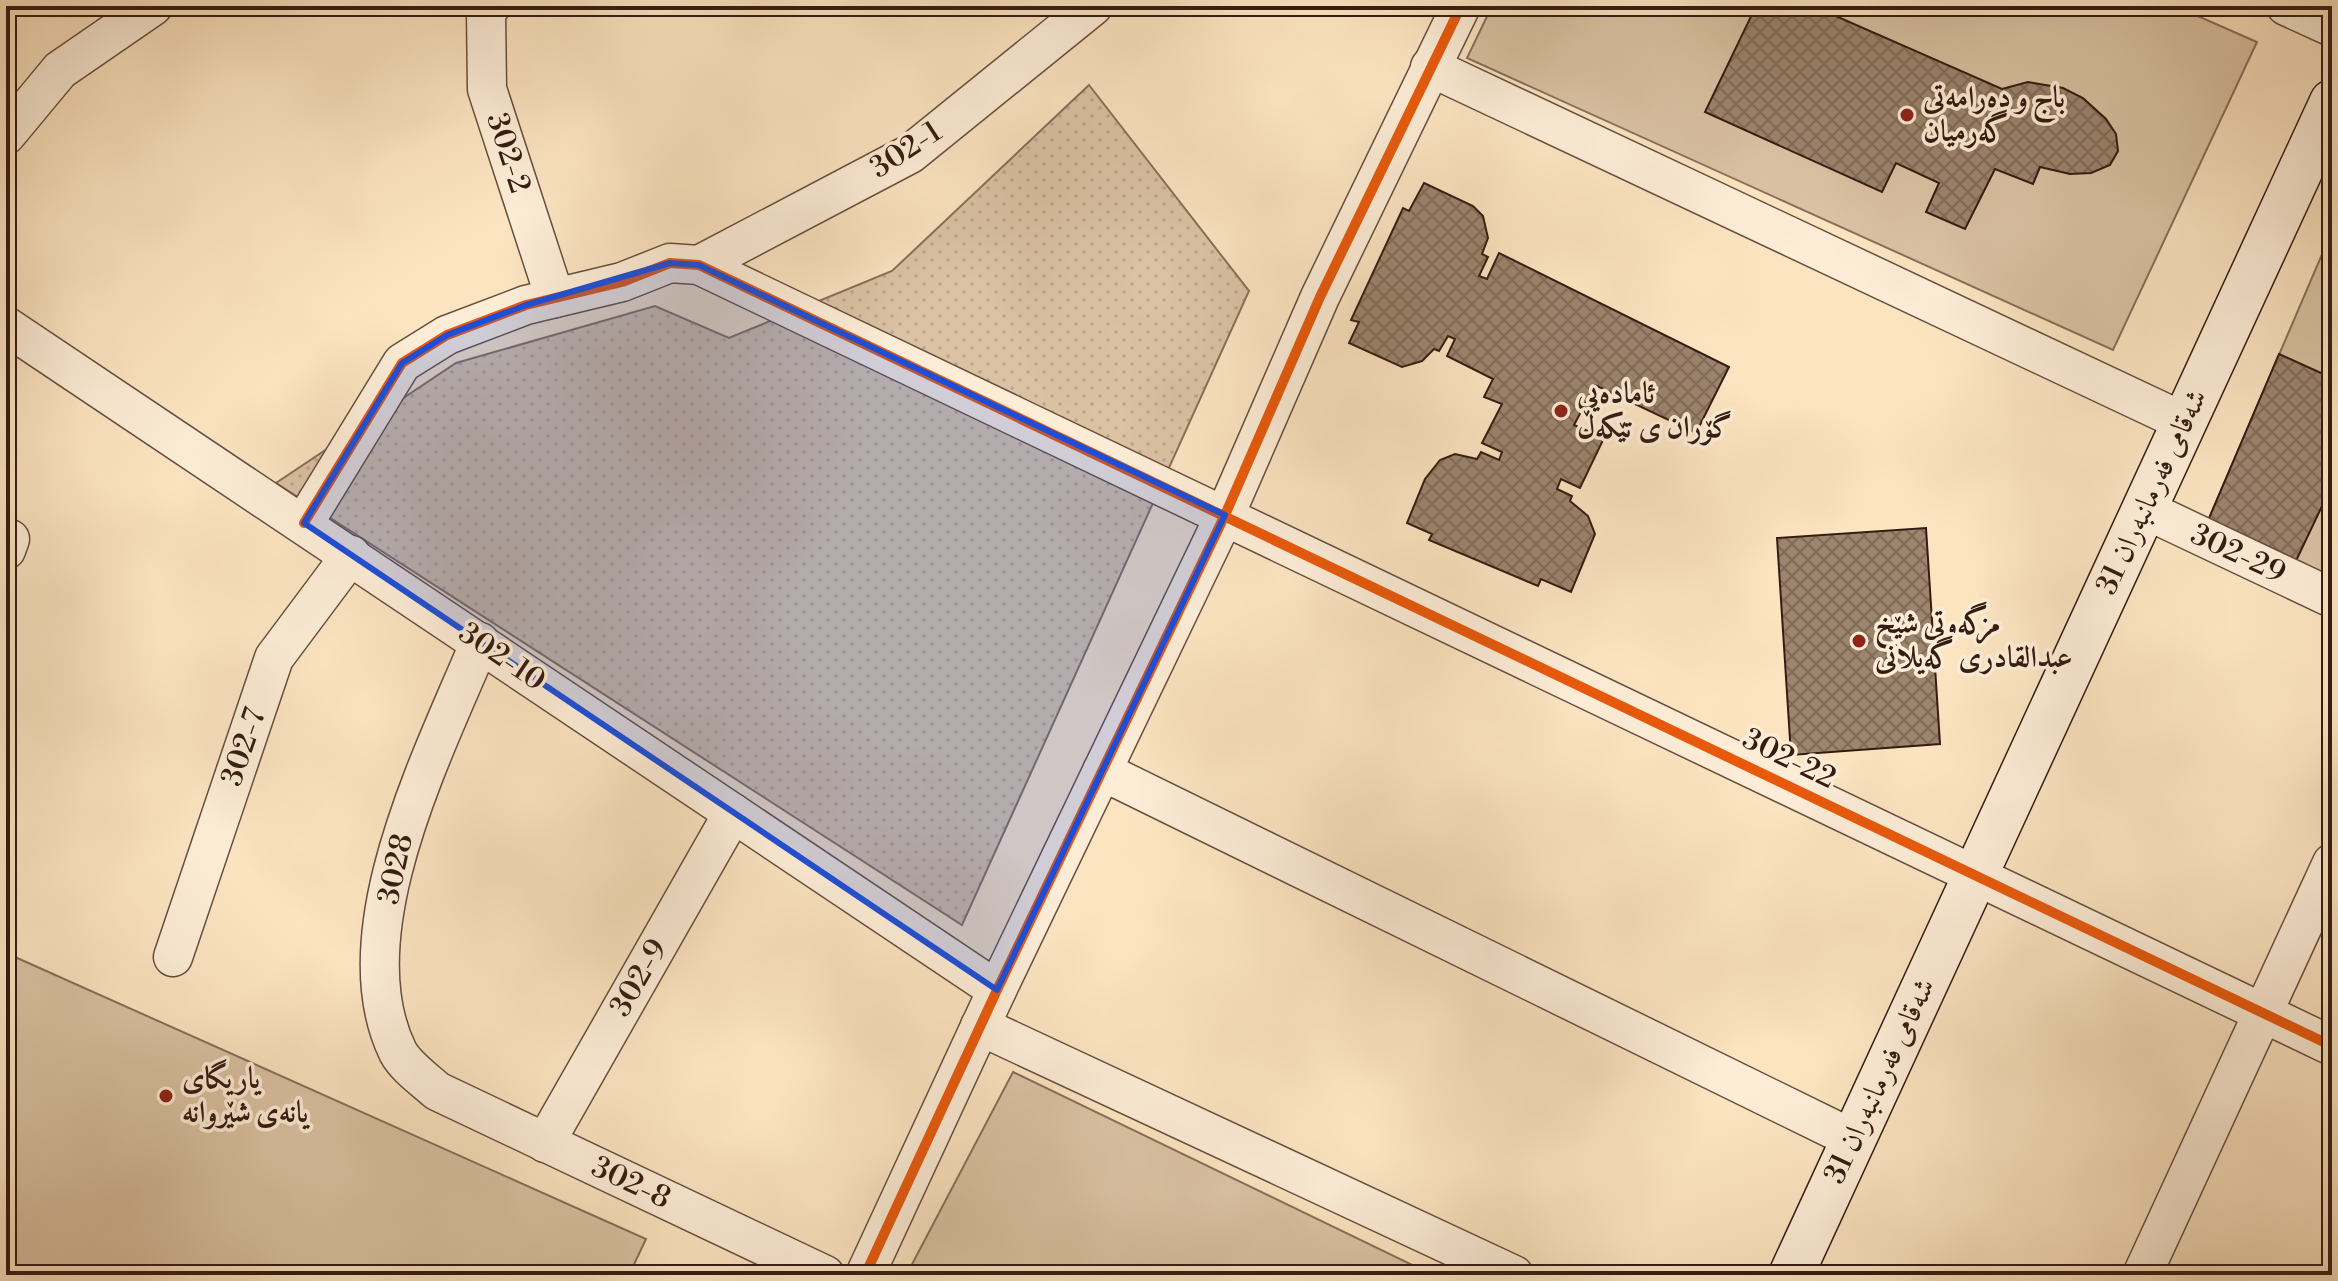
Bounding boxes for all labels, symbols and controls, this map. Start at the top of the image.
place label: باج و دەرامەتی گەرمیان [1922,79,2065,151]
marker: باج و دەرامەتی گەرمیان [1898,106,1916,124]
street label: 302-2 [477,108,539,198]
street label: 302-1 [863,113,949,187]
place label: ئامادەیی گۆران ی تێکەڵ [1576,375,1732,447]
street label: شەقامی فەرمانبەران 31 [2088,383,2216,601]
marker: ئامادەیی گۆران ی تێکەڵ [1552,402,1570,420]
street label: 302-29 [2185,516,2291,592]
place label: مزگەوتی شێخ عبدالقادری گەیلانی [1874,601,2073,677]
street label: 302-10 [451,614,553,700]
marker: مزگەوتی شێخ عبدالقادری گەیلانی [1850,632,1868,650]
street label: 302-7 [213,703,275,791]
street label: 302-22 [1736,720,1842,798]
street label: 3028 [370,830,422,908]
street label: 302-9 [602,933,676,1023]
street label: شەقامی فەرمانبەران 31 [1816,972,1944,1190]
place label: یاریگای یانەی شێروانە [182,1058,311,1132]
marker: یاریگای یانەی شێروانە [157,1087,175,1105]
street label: 302-8 [585,1148,677,1218]

